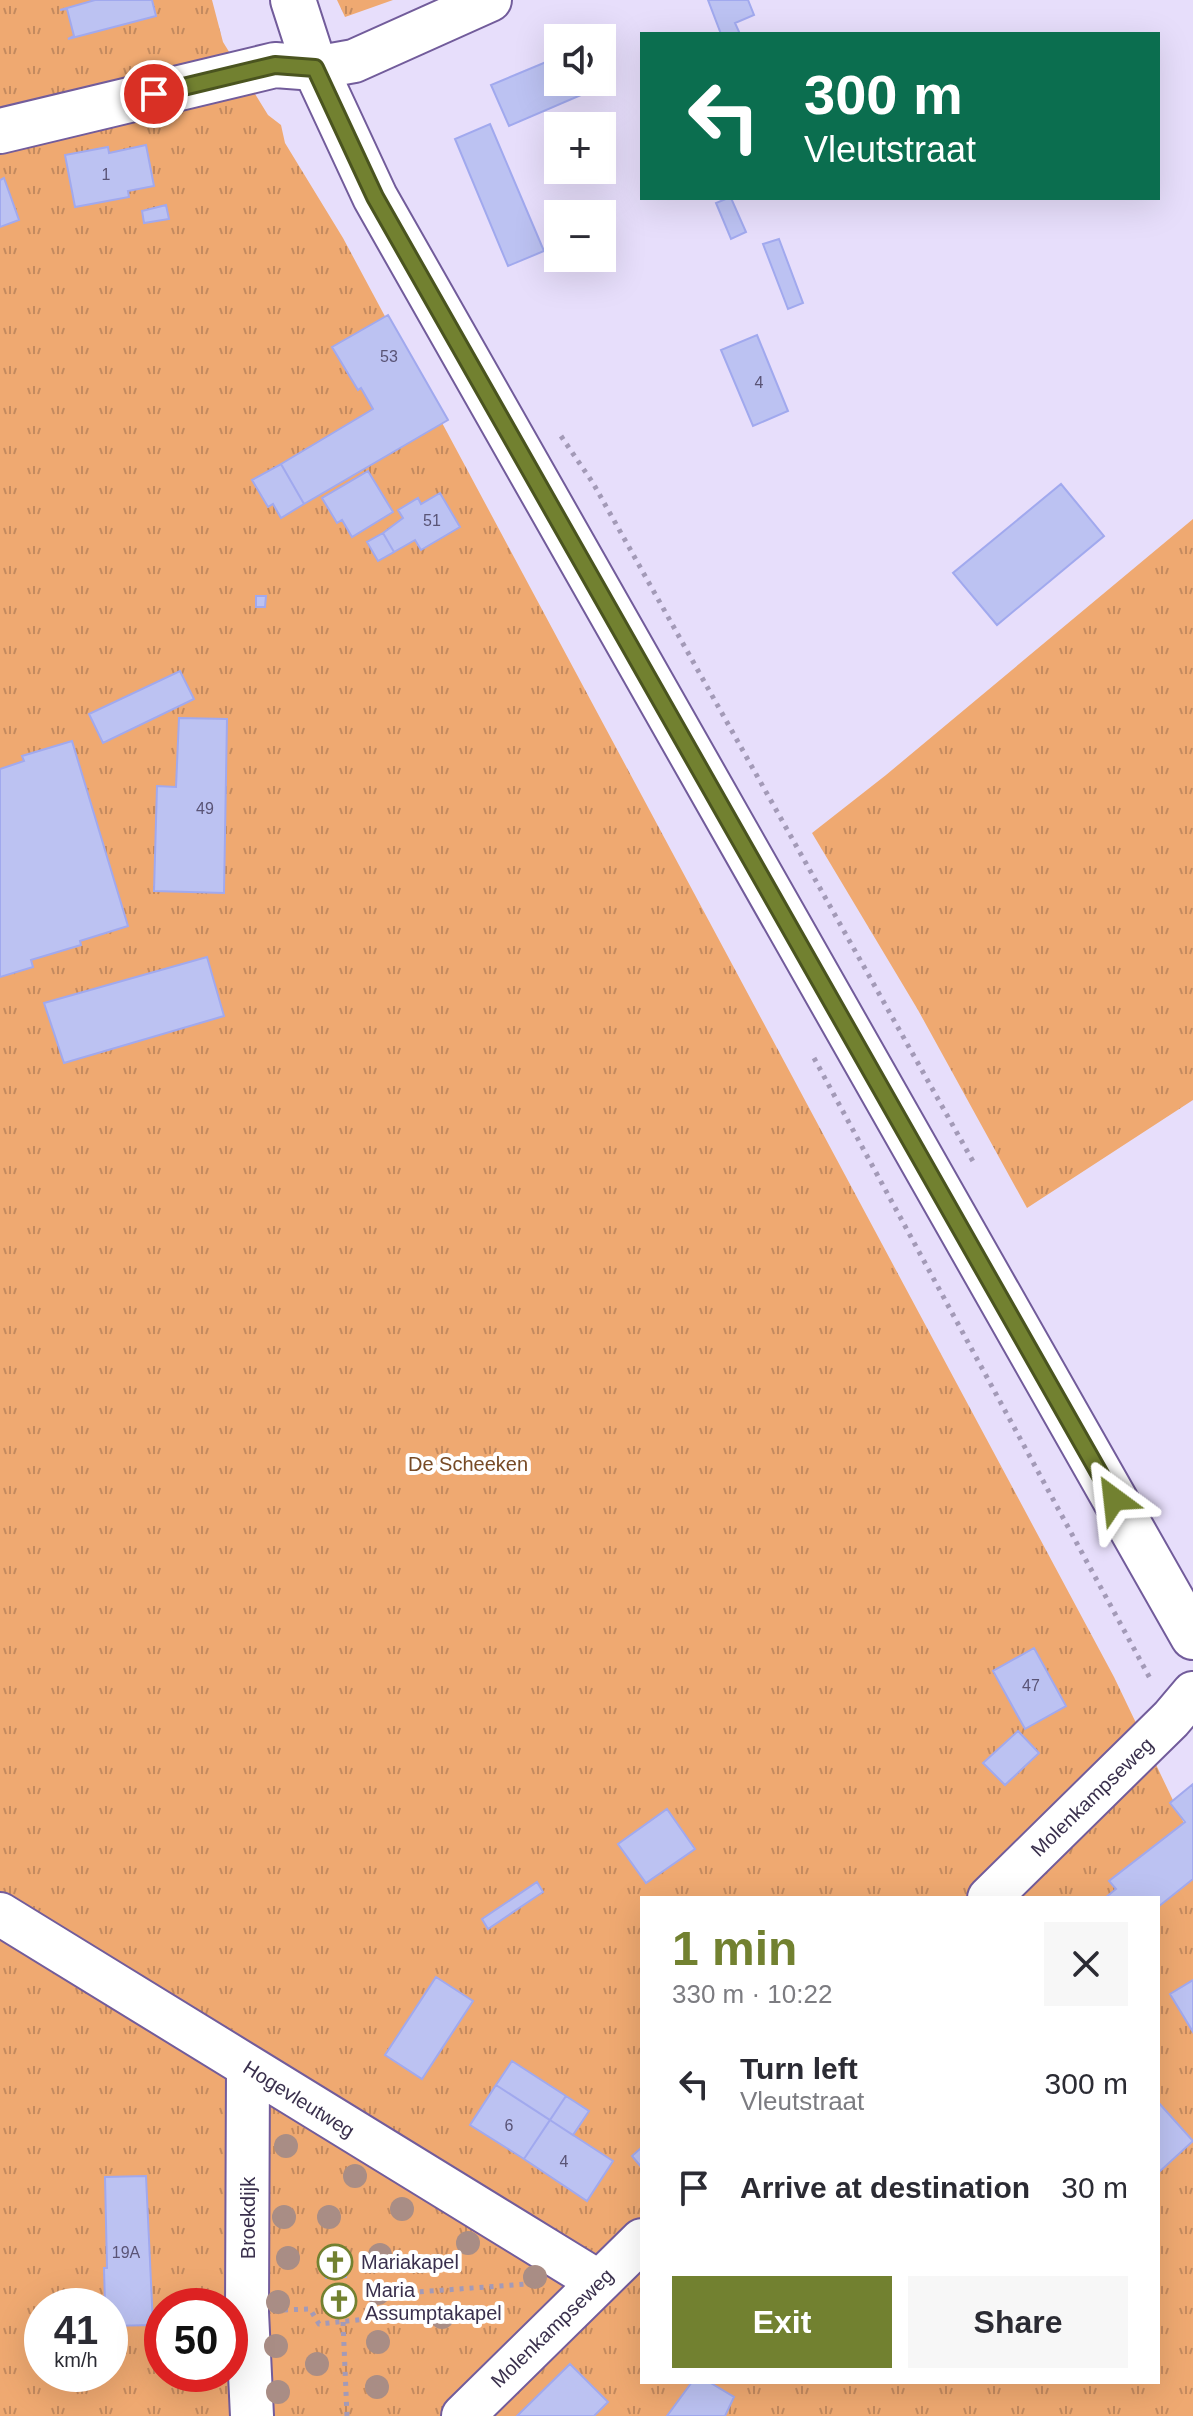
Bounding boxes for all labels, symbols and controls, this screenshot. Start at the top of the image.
map controls [544,24,616,272]
button: sound [544,24,616,96]
pin [120,60,188,128]
text: 300 m [804,63,963,126]
icon: left [672,64,776,168]
icon: arrive [132,72,176,116]
button: + [544,112,616,184]
text: Vleutstraat [804,129,976,170]
house number: 1 [102,166,111,183]
button: − [544,200,616,272]
house number: 53 [380,348,398,365]
house number: 4 [755,374,764,391]
house number: 51 [423,512,441,529]
house number: 49 [196,800,214,817]
park label: De Scheeken [408,1453,528,1475]
position arrow [1072,1457,1156,1541]
house number: 47 [1022,1677,1040,1694]
street label: Molenkampseweg [1026,1733,1158,1861]
text: 1 min [672,1922,797,1975]
button: close [1044,1922,1128,2006]
text: 330 m · 10:22 [672,1979,832,2009]
text: Turn left [740,2052,858,2085]
street label: Hogevleutweg [239,2056,359,2142]
icon: left [672,2062,716,2106]
text: 300 m [1045,2067,1128,2100]
text: Vleutstraat [740,2086,864,2116]
house number: 6 [505,2117,514,2134]
house number: 4 [560,2153,569,2170]
icon: arrive [672,2166,716,2210]
text: Arrive at destination [740,2171,1030,2204]
text: 30 m [1061,2171,1128,2204]
street label: Broekdijk [237,2176,259,2259]
church icon: Mariakapel [316,2243,354,2281]
house number: 19A [112,2244,141,2261]
place label: Mariakapel [361,2251,459,2273]
street label: Molenkampseweg [486,2264,618,2392]
button: Exit [672,2276,892,2368]
button: Share [908,2276,1128,2368]
place label: Maria Assumptakapel [365,2279,502,2324]
church icon: Maria Assumptakapel [320,2282,358,2320]
speed limit sign: 50 [144,2288,248,2392]
text: 41 [54,2308,98,2352]
text: km/h [54,2349,98,2371]

